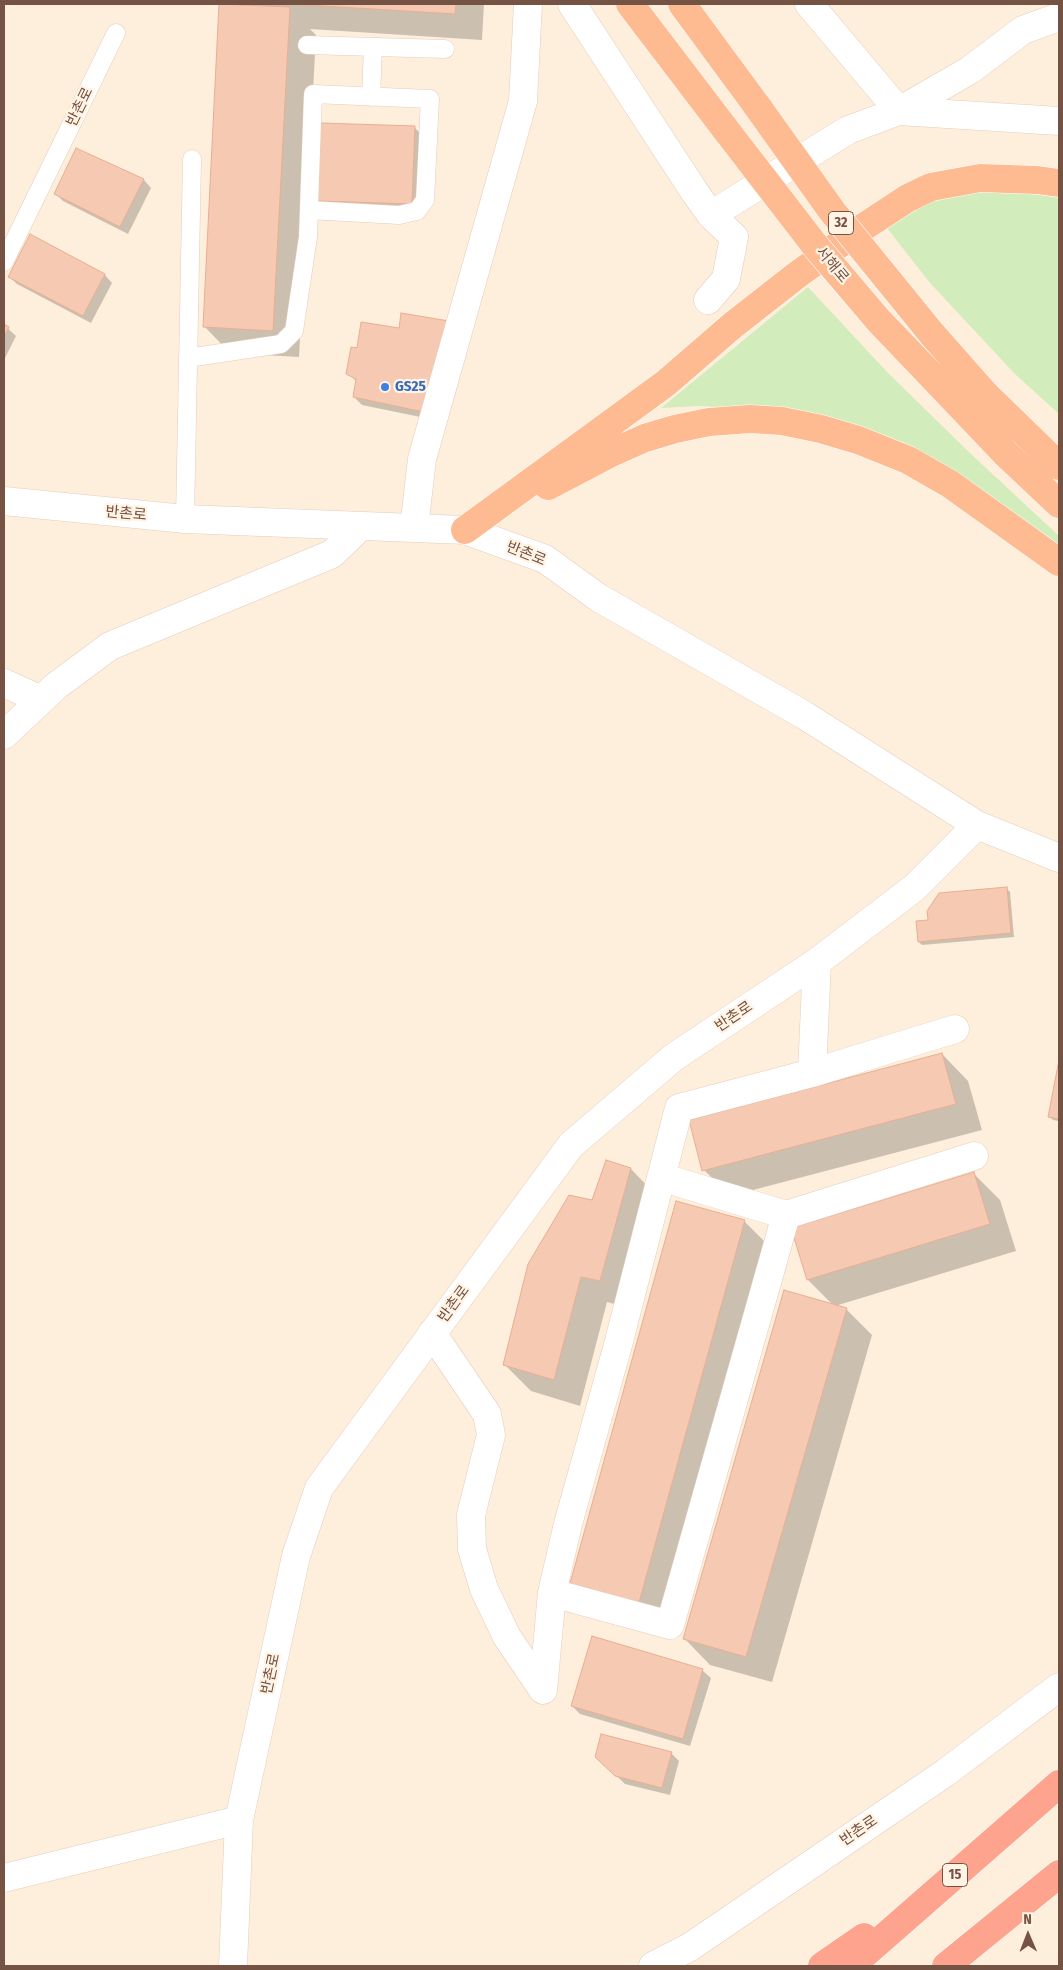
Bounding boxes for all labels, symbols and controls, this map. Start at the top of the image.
street label: 반촌로 [63,84,97,130]
road number: 32 [828,212,854,234]
street label: 서해로 [812,243,852,287]
place label: GS25 [395,378,426,396]
marker: GS25 [379,381,391,393]
street label: 반촌로 [105,503,147,525]
street label: 반촌로 [503,538,549,570]
street label: 반촌로 [712,998,756,1036]
street label: 반촌로 [435,1282,473,1326]
street label: 반촌로 [258,1652,284,1696]
street label: 반촌로 [837,1812,881,1850]
road number: 15 [942,1864,968,1886]
north arrow [1003,1910,1053,1960]
text: N [1023,1911,1032,1928]

